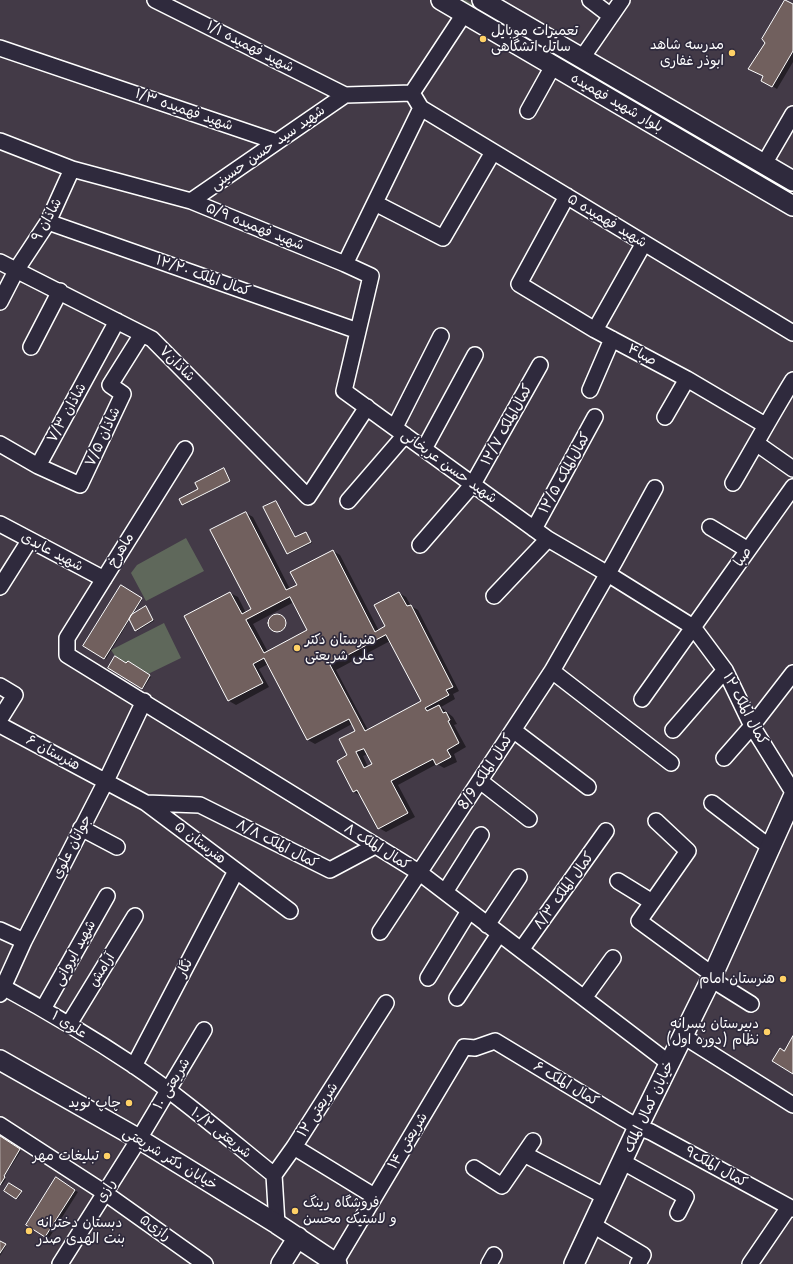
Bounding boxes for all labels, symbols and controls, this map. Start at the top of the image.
street label: شهید فهمیده ۱/۱ [203,18,297,76]
place label: تعمیرات موبایل ساتل اتشگاهی [491,23,578,56]
marker: تعمیرات موبایل ساتل اتشگاهی [478,34,488,44]
place label: مدرسه شاهد ابوذر غفاری [650,37,724,70]
marker: مدرسه شاهد ابوذر غفاری [727,48,737,58]
street label: بلوار شهید فهمیده [568,70,666,136]
street label: شهید فهمیده ۱/۳ [133,85,235,135]
street label: شهید سید حسن حسینی [207,102,329,194]
street label: شهید فهمیده ۵ [564,191,650,251]
street label: شاذان ۹ [28,195,66,245]
street label: شهید فهمیده ۵/۹ [203,200,307,254]
street label: کمال الملک ۱۲/۲۰ [153,252,253,300]
street label: صبا۴ [625,340,659,370]
street label: شاذان۷ [156,343,198,385]
street label: شاذان ۷/۳ [44,380,90,446]
street label: کمال‌الملک ۱۲/۷ [478,381,536,469]
street label: شاذان ۷/۵ [82,405,124,469]
street label: شهید حسن عربخانی [398,427,500,507]
street label: کمال‌الملک ۱۲/۵ [536,430,594,516]
street label: شهید عابدی [18,529,86,575]
street label: ماهرخ [104,530,138,570]
street label: صبا [730,544,756,570]
place label: هنرستان دکتر علی شریعتی [305,632,376,664]
marker: هنرستان دکتر علی شریعتی [292,643,302,653]
street label: کمال الملک ۱۲ [719,670,771,748]
street label: کمال الملک 8/9 [455,731,517,813]
street label: هنرستان ۶ [23,732,83,774]
street label: جوانان علوی [49,812,95,882]
street label: کمال الملک ۸/۸ [233,816,321,872]
street label: هنرستان ۵ [171,818,229,868]
street label: کمال الملک ۸ [341,820,413,874]
street label: کمال الملک ۸/۳ [530,849,598,933]
street label: شهید ایروانی [50,917,100,989]
street label: آرامش [85,950,119,990]
street label: نگار [173,956,197,980]
place label: هنرستان امام [699,971,775,987]
marker: هنرستان امام [778,974,788,984]
street label: علوی ۱ [48,1008,90,1042]
place label: دبیرستان پسرانه نظام (دوره اول) [666,1016,759,1048]
marker: دبیرستان پسرانه نظام (دوره اول) [762,1027,772,1037]
street label: شریعتی ۱۰ [150,1055,194,1113]
street label: کمال الملک ۶ [530,1058,602,1110]
street label: خیابان کمال الملک [620,1058,678,1156]
street label: شریعتی ۱۲ [294,1079,342,1141]
place label: چاپ نوید [68,1095,121,1111]
marker: چاپ نوید [124,1098,134,1108]
street label: شریعتی ۱۰/۲ [187,1104,255,1162]
street label: شریعتی ۱۴ [385,1110,431,1172]
street label: خیابان دکتر شریعتی [120,1124,220,1194]
street label: کمال الملک۹ [682,1143,750,1191]
place label: تبلیغات مهر [33,1148,99,1164]
marker: تبلیغات مهر [102,1151,112,1161]
street label: رازی [92,1176,120,1206]
place label: فروشگاه رینگ و لاستیک محسن [303,1195,397,1228]
marker: فروشگاه رینگ و لاستیک محسن [290,1206,300,1216]
street label: رازی۵ [136,1211,174,1245]
place label: دبستان دخترانه بنت الهدی صدر [37,1215,125,1248]
marker: دبستان دخترانه بنت الهدی صدر [24,1226,34,1236]

